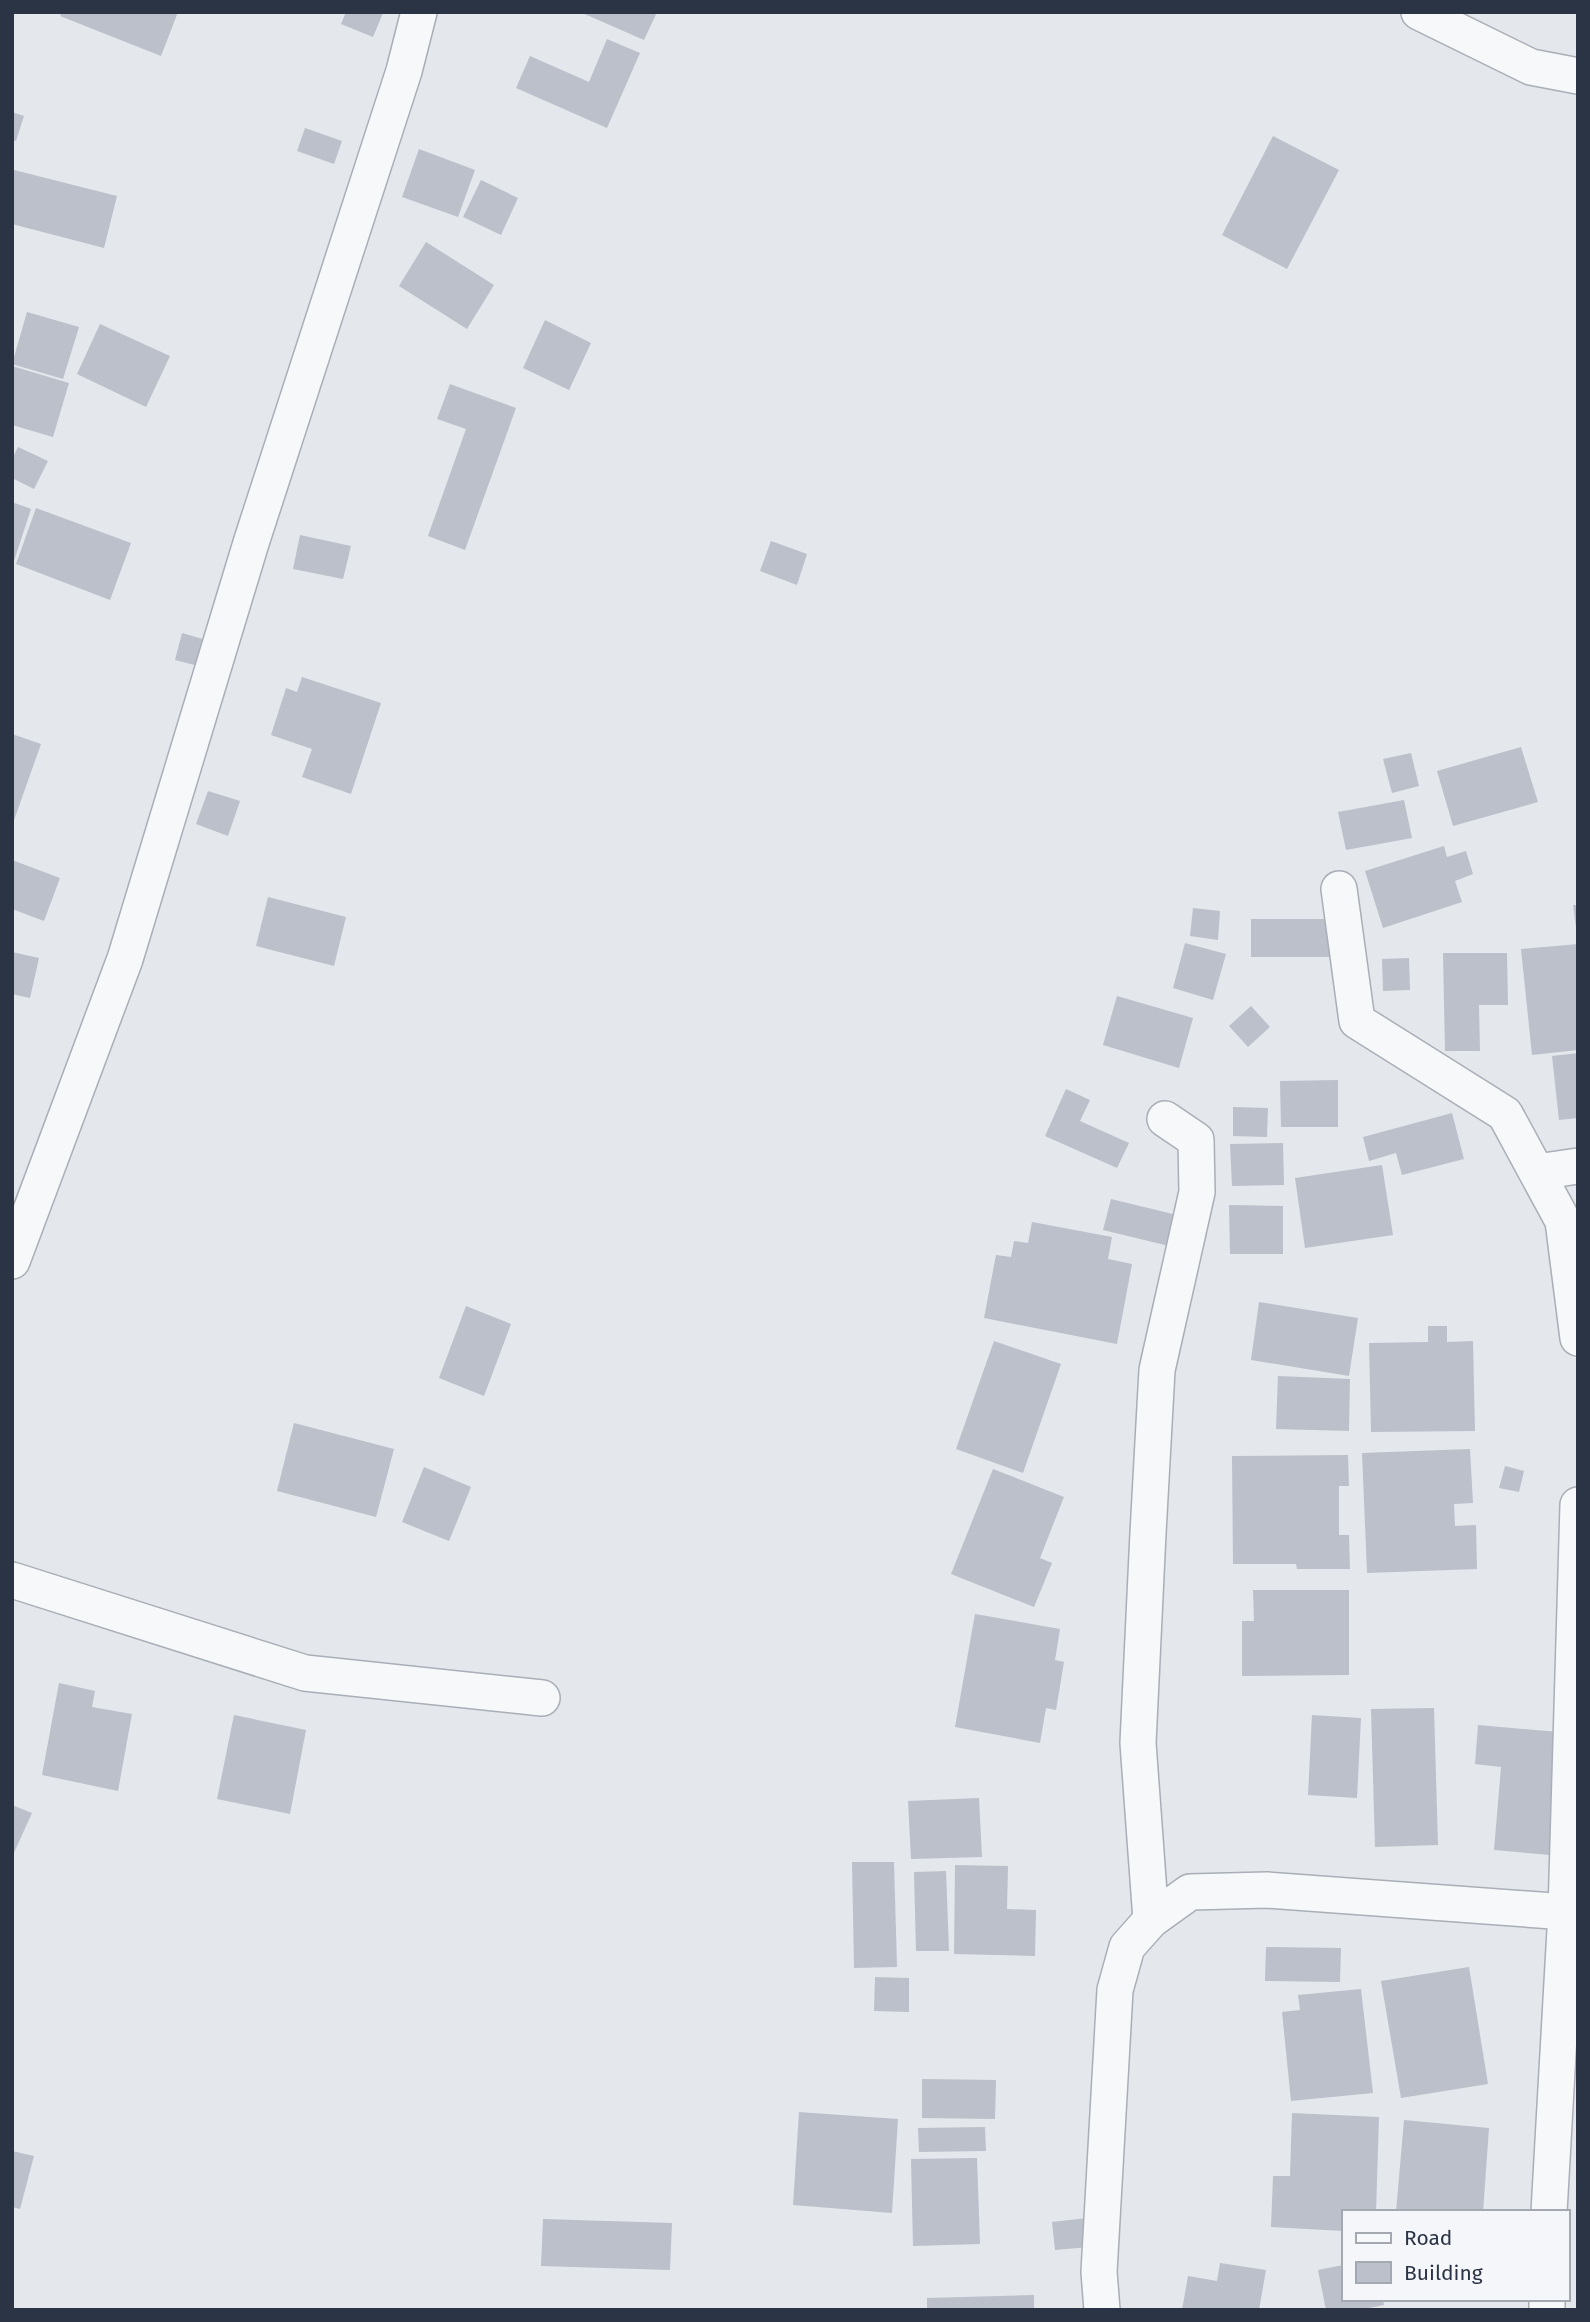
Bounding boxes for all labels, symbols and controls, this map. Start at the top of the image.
legend [1342,2210,1569,2301]
text: Road [1404,2225,1452,2251]
text: Building [1404,2260,1483,2286]

